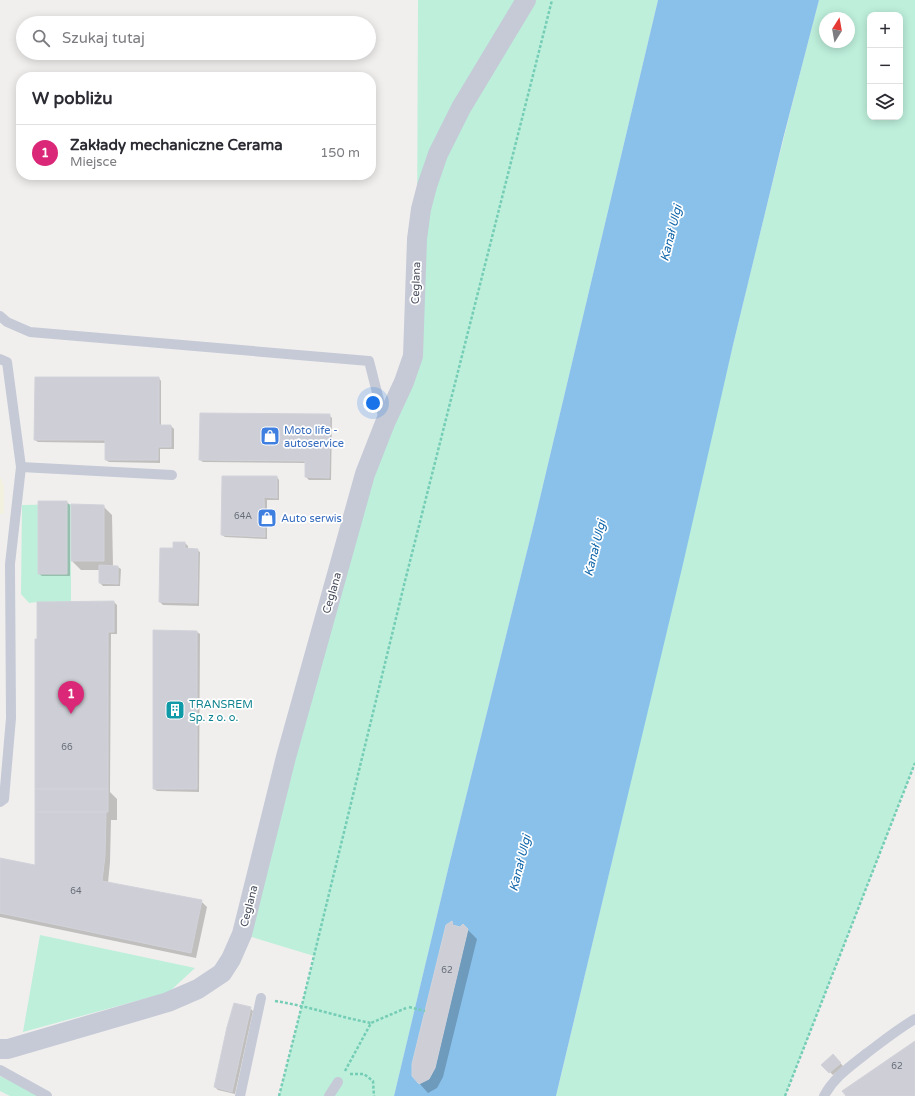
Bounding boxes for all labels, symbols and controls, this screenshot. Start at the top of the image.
north arrow [819,12,855,48]
map controls [867,12,903,120]
button: + [867,12,903,48]
search box [16,16,376,60]
icon: search [30,27,52,49]
text: Szukaj tutaj [62,29,145,47]
button: − [867,48,903,84]
button: layers [867,84,903,120]
text: W pobliżu [32,88,113,109]
text: Zakłady mechaniczne Cerama [70,136,283,154]
text: 1 [41,145,49,161]
text: 150 m [320,145,360,161]
text: Miejsce [70,154,117,170]
water label: Kanał Ulgi [657,201,685,263]
street label: Ceglana [409,262,423,304]
your location [363,393,383,413]
place label: Moto life - autoservice [284,424,344,450]
shop icon: Moto life - autoservice [259,425,281,447]
shop icon: Auto serwis [256,507,278,529]
house number: 64A [234,511,252,522]
place label: Auto serwis [281,512,342,525]
water label: Kanał Ulgi [581,516,609,578]
street label: Ceglana [320,571,344,615]
pin: 1 [58,681,84,714]
place label: TRANSREM Sp. z o. o. [189,698,253,724]
building icon: TRANSREM Sp. z o. o. [164,699,186,721]
house number: 66 [61,742,73,753]
water label: Kanał Ulgi [506,831,534,893]
street label: Ceglana [238,884,260,928]
house number: 64 [70,886,82,897]
house number: 62 [441,965,453,976]
house number: 62 [891,1061,903,1072]

